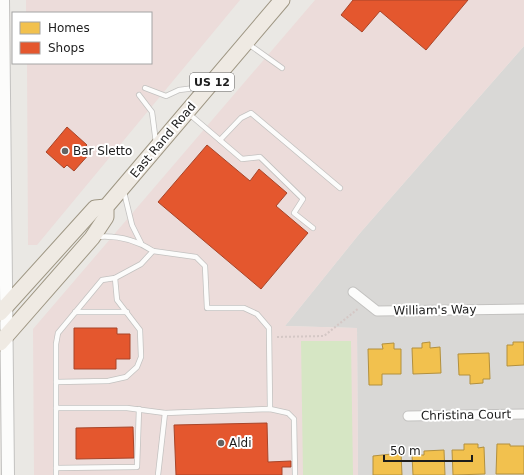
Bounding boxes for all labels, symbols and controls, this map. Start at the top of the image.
legend [12,12,152,64]
text: Homes [48,21,90,35]
text: Shops [48,41,84,55]
road number: US 12 [190,73,234,91]
street label: East Rand Road [127,99,199,181]
place label: Bar Sletto [73,144,132,158]
marker: Bar Sletto [60,146,70,156]
street label: William's Way [393,302,477,318]
street label: Christina Court [421,407,512,423]
place label: Aldi [229,436,252,450]
scale bar [384,437,472,463]
marker: Aldi [216,438,226,448]
text: 50 m [390,444,421,458]

